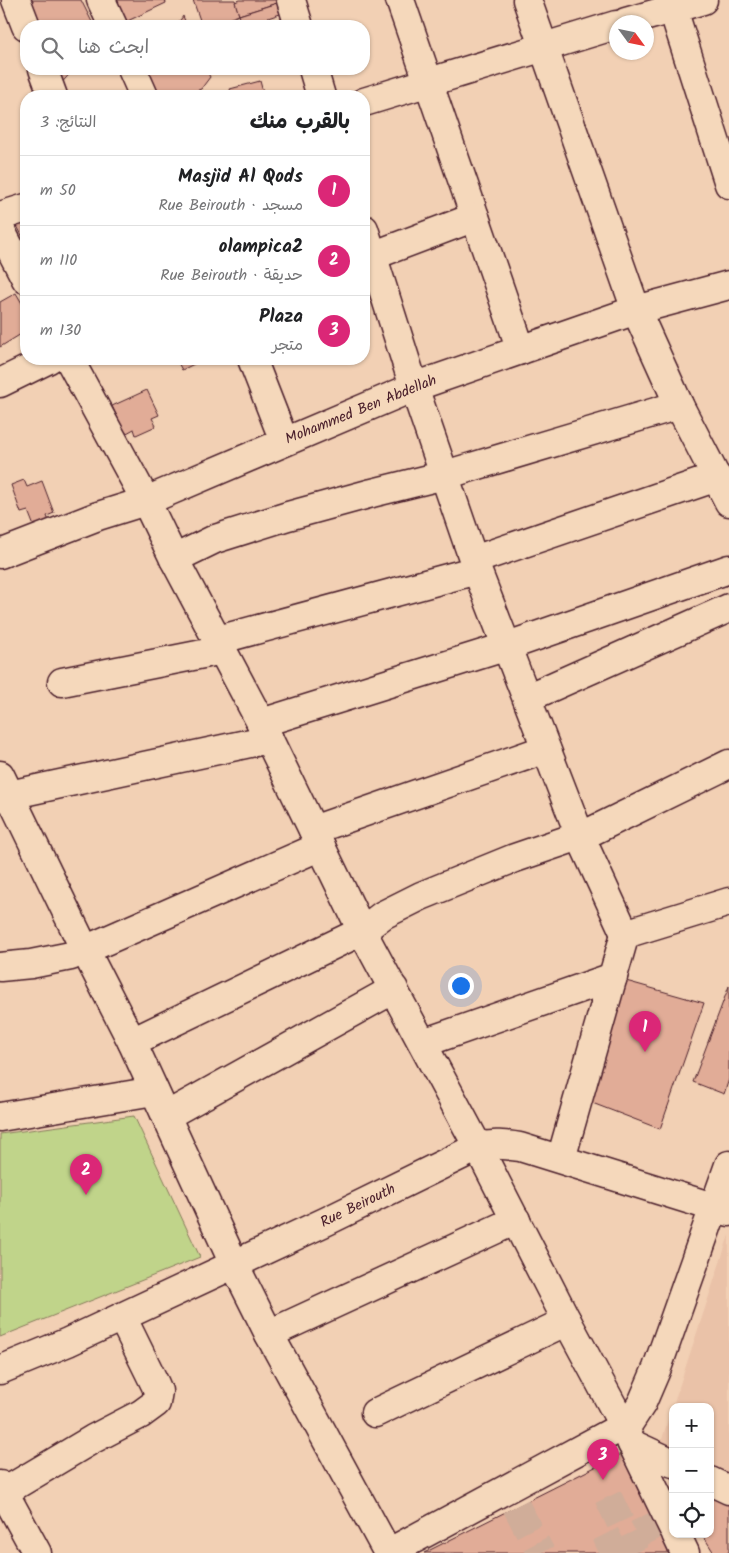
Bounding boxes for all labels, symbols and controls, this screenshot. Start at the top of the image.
north arrow [609,15,654,60]
search box [20,20,370,75]
text: ابحث هنا [78,33,149,63]
icon: search [38,34,66,62]
text: بالقرب منك [250,106,350,139]
text: النتائج: 3 [40,110,96,135]
text: Masjid Al Qods [178,162,303,192]
text: 50 m [40,178,76,203]
text: 1 [332,178,336,203]
text: مسجد · Rue Beirouth [158,193,303,218]
text: olampica2 [219,232,303,262]
text: 110 m [40,248,77,273]
text: 2 [329,248,339,273]
text: حديقة · Rue Beirouth [160,263,303,288]
text: Plaza [259,302,303,332]
text: 130 m [40,318,81,343]
text: 3 [330,318,338,343]
text: متجر [272,333,303,358]
street label: Mohammed Ben Abdellah [281,369,441,451]
your location [448,973,474,999]
pin: 1 [629,1011,661,1052]
pin: 2 [70,1154,102,1195]
street label: Rue Beirouth [316,1177,400,1235]
map controls [669,1403,714,1538]
button: + [669,1403,714,1448]
pin: 3 [587,1439,619,1480]
button: − [669,1448,714,1493]
button: locate [669,1493,714,1538]

